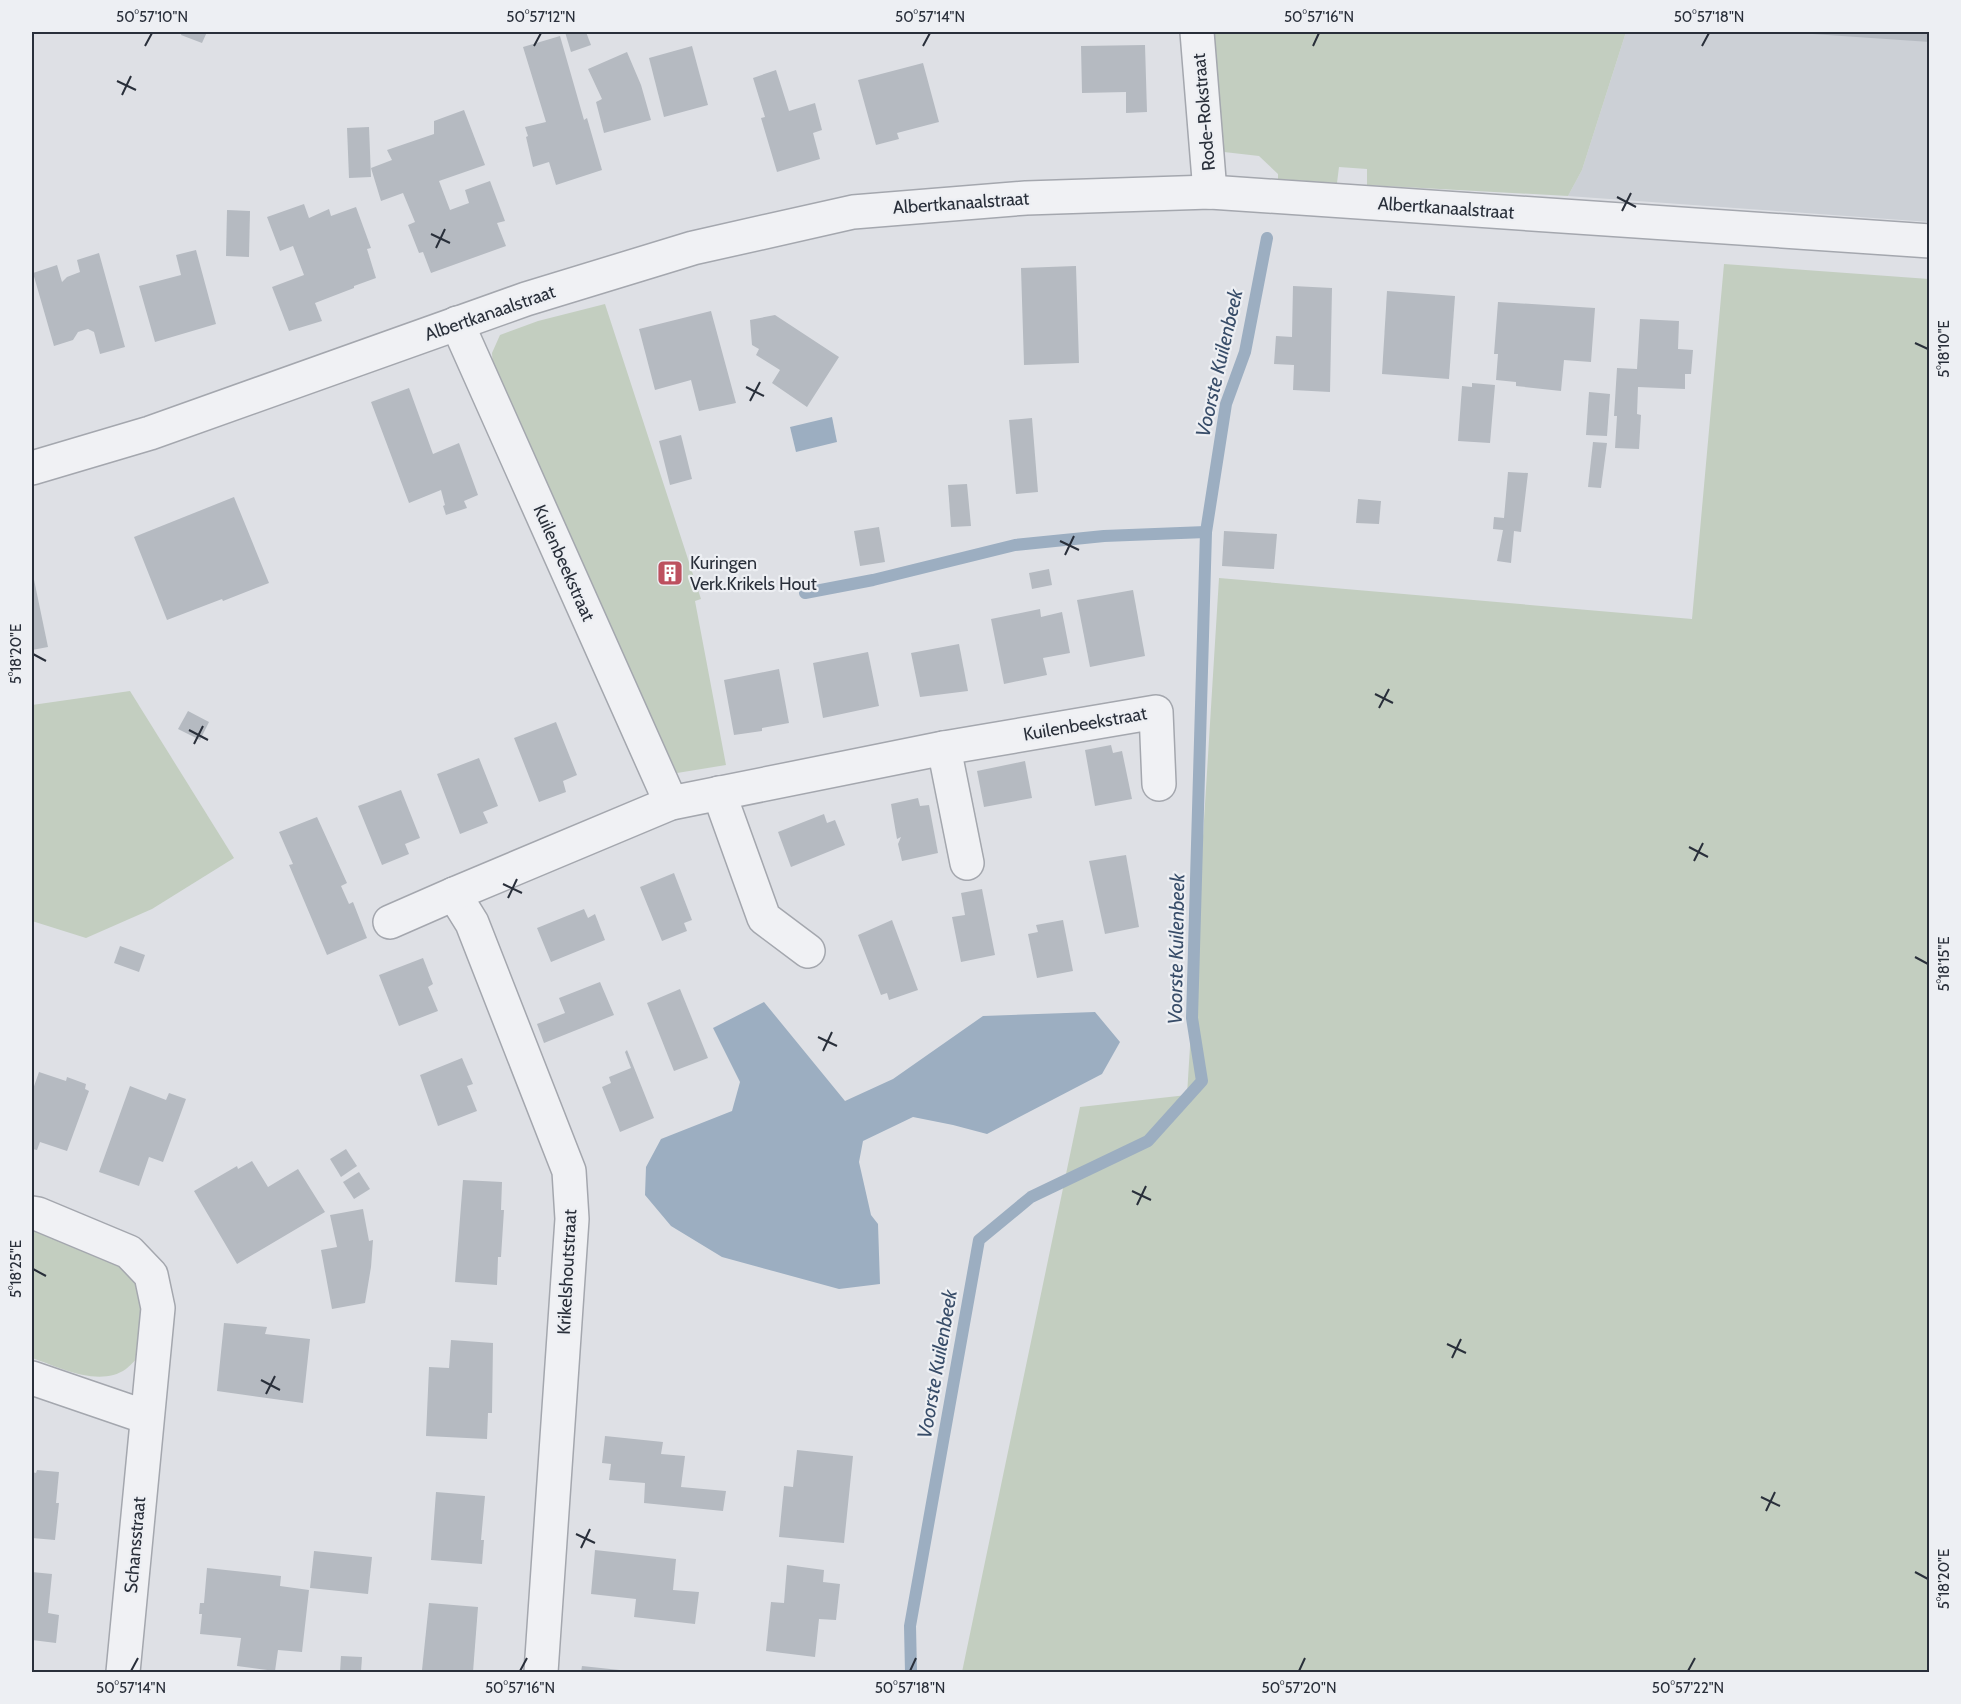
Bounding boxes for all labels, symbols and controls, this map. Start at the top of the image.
text: 50°57'10"N [116,8,188,26]
text: 50°57'12"N [506,8,576,26]
text: 50°57'14"N [895,8,965,26]
text: 50°57'16"N [1284,8,1354,26]
text: 50°57'18"N [1674,8,1744,26]
street label: Rode-Rokstraat [1188,52,1220,172]
street label: Albertkanaalstraat [892,187,1030,219]
street label: Albertkanaalstraat [1377,192,1515,224]
street label: Albertkanaalstraat [422,280,558,346]
water label: Voorste Kuilenbeek [1190,286,1248,439]
text: 5°18'10"E [1935,320,1953,378]
street label: Kuilenbeekstraat [528,501,600,625]
place label: Kuringen Verk.Krikels Hout [690,552,817,595]
building icon: Kuringen Verk.Krikels Hout [655,558,685,588]
text: 5°18'20"E [7,624,25,684]
street label: Kuilenbeekstraat [1021,702,1149,746]
water label: Voorste Kuilenbeek [1163,872,1189,1025]
text: 5°18'15"E [1935,936,1953,992]
street label: Krikelshoutstraat [553,1209,581,1335]
text: 5°18'25"E [7,1240,25,1298]
water label: Voorste Kuilenbeek [912,1286,962,1440]
street label: Schansstraat [120,1496,150,1594]
text: 5°18'20"E [1935,1549,1953,1609]
text: 50°57'14"N [96,1679,166,1697]
text: 50°57'16"N [485,1679,555,1697]
text: 50°57'18"N [875,1679,945,1697]
text: 50°57'20"N [1262,1679,1336,1697]
text: 50°57'22"N [1652,1679,1724,1697]

